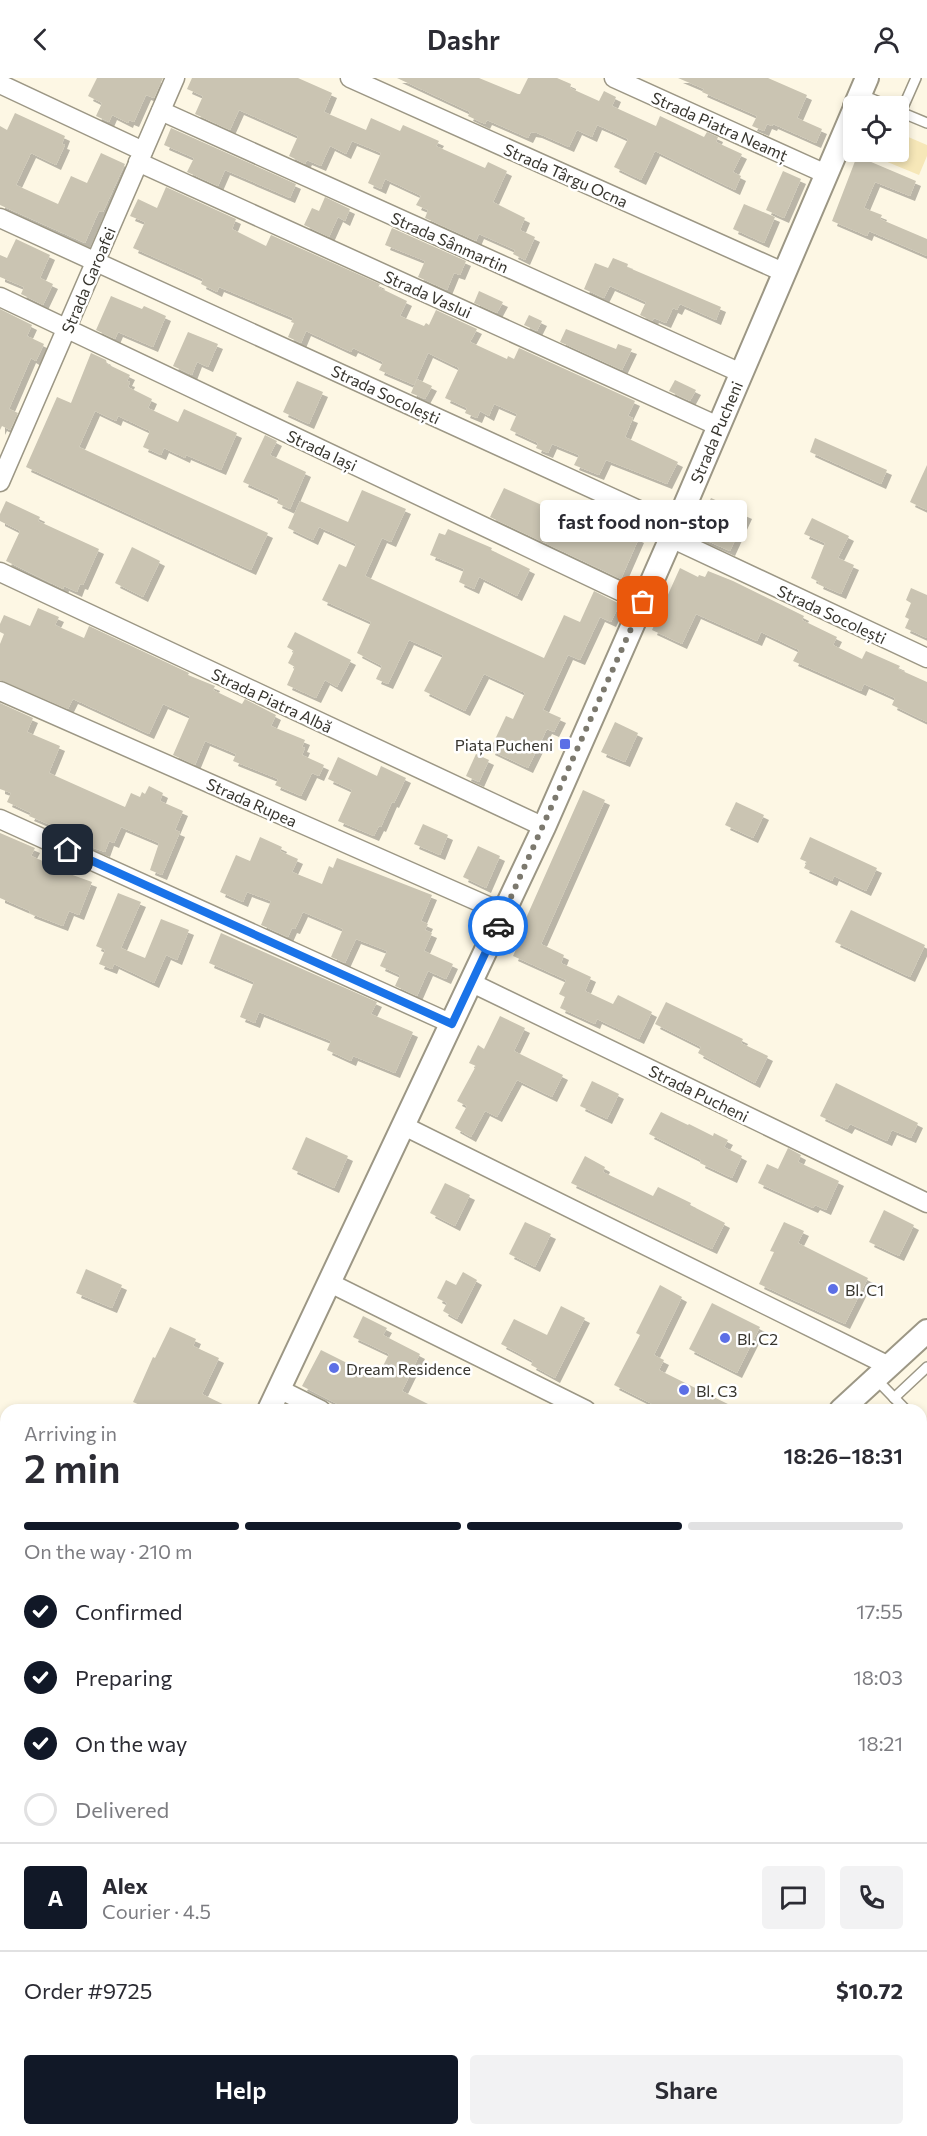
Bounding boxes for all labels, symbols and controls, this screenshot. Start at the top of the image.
icon: back [24,23,57,56]
text: Dashr [427,23,500,56]
icon: person [870,23,903,56]
street label: Strada Piatra Neamț [648,87,791,167]
map controls [843,96,909,162]
button: locate [843,96,909,162]
street label: Strada Târgu Ocna [501,139,631,211]
street label: Strada Sânmartin [388,208,512,276]
street label: Strada Garoafei [57,224,119,336]
street label: Strada Vaslui [381,266,475,322]
street label: Strada Socolești [328,360,443,429]
street label: Strada Pucheni [686,378,746,486]
street label: Strada Iași [283,425,360,476]
callout: fast food non-stop [540,500,746,542]
text: fast food non-stop [558,509,729,533]
pin [617,576,668,627]
street label: Strada Socolești [774,580,889,649]
icon: bag [626,585,659,618]
street label: Strada Piatra Albă [209,664,335,736]
place label: Piața Pucheni [455,735,553,756]
marker: Piața Pucheni [558,737,572,751]
street label: Strada Rupea [204,774,300,830]
pin [42,824,93,875]
icon: home [51,833,84,866]
courier [468,896,528,956]
icon: car [482,910,515,943]
street label: Strada Pucheni [646,1061,752,1125]
place label: Bl. C1 [845,1280,884,1299]
marker: Bl. C1 [826,1282,840,1296]
place label: Bl. C2 [737,1329,778,1348]
marker: Bl. C2 [718,1331,732,1345]
place label: Dream Residence [346,1359,471,1378]
marker: Dream Residence [327,1361,341,1375]
place label: Bl. C3 [696,1381,737,1400]
marker: Bl. C3 [677,1383,691,1397]
text: Arriving in [24,1421,117,1445]
text: 18:26–18:31 [784,1442,903,1469]
text: 2 min [24,1443,121,1491]
text: On the way · 210 m [24,1539,192,1563]
icon: check [24,1595,57,1628]
text: Confirmed [75,1598,182,1625]
text: 17:55 [856,1599,903,1623]
icon: check [24,1661,57,1694]
text: Preparing [75,1664,172,1691]
text: 18:03 [853,1665,903,1689]
icon: check [24,1727,57,1760]
text: On the way [75,1730,187,1757]
text: 18:21 [858,1731,903,1755]
text: Delivered [75,1796,169,1823]
button: chat [762,1866,825,1929]
button: phone [840,1866,903,1929]
text: Alex [102,1872,148,1899]
text: A [48,1884,63,1911]
text: Courier · 4.5 [102,1899,211,1923]
text: Order #9725 [24,1977,152,2004]
text: $10.72 [836,1977,903,2004]
button: Help [24,2055,458,2124]
button: Share [470,2055,903,2124]

